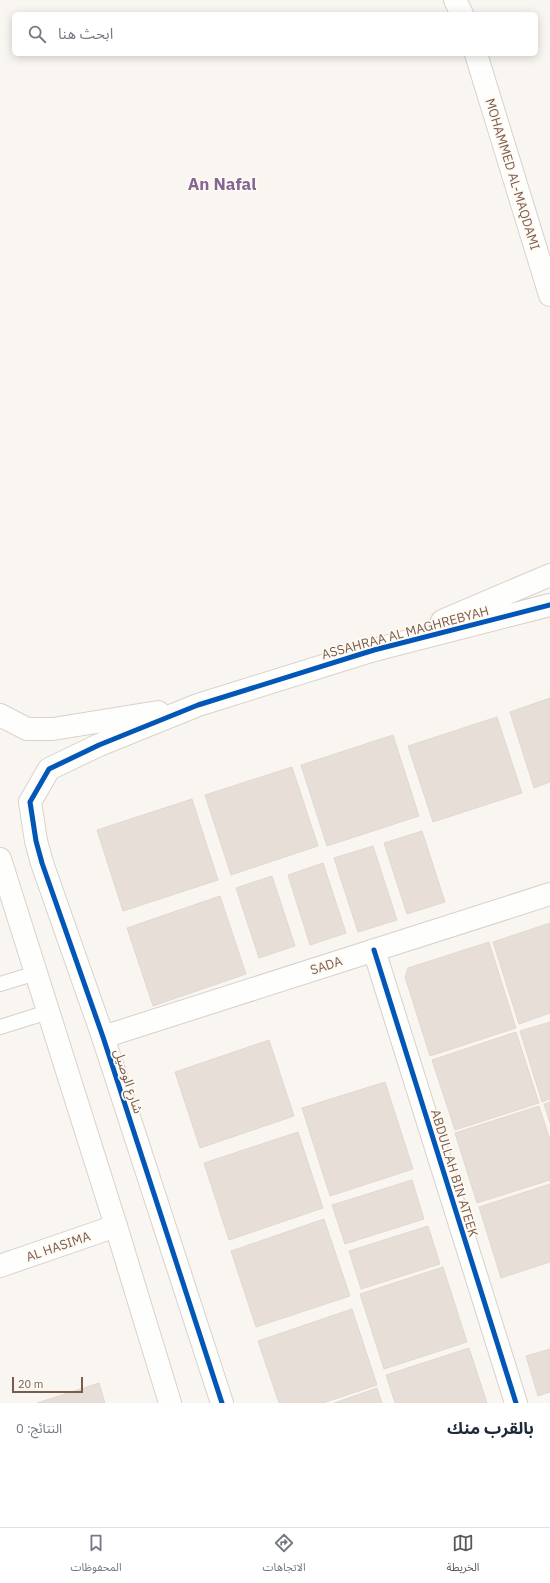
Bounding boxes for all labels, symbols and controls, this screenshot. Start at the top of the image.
search box [12,12,538,56]
icon: search [26,23,48,45]
text: ابحث هنا [58,24,113,43]
street label: MOHAMMED AL-MAQDAMI [481,96,544,252]
district label: An Nafal [188,173,256,195]
street label: ASSAHRAA AL MAGHREBYAH [320,602,491,663]
street label: SADA [308,952,345,979]
street label: شارع الوصيل [108,1047,147,1116]
street label: ABDULLAH BIN ATEEK [427,1107,482,1239]
street label: AL HASIMA [24,1227,93,1265]
scale bar [12,1375,83,1394]
text: 20 m [18,1377,43,1391]
text: بالقرب منك [447,1417,534,1439]
text: النتائج: 0 [16,1420,62,1437]
tab: المحفوظات [71,1532,122,1579]
tab: الاتجاهات [263,1532,306,1579]
tab: الخريطة [447,1532,480,1579]

